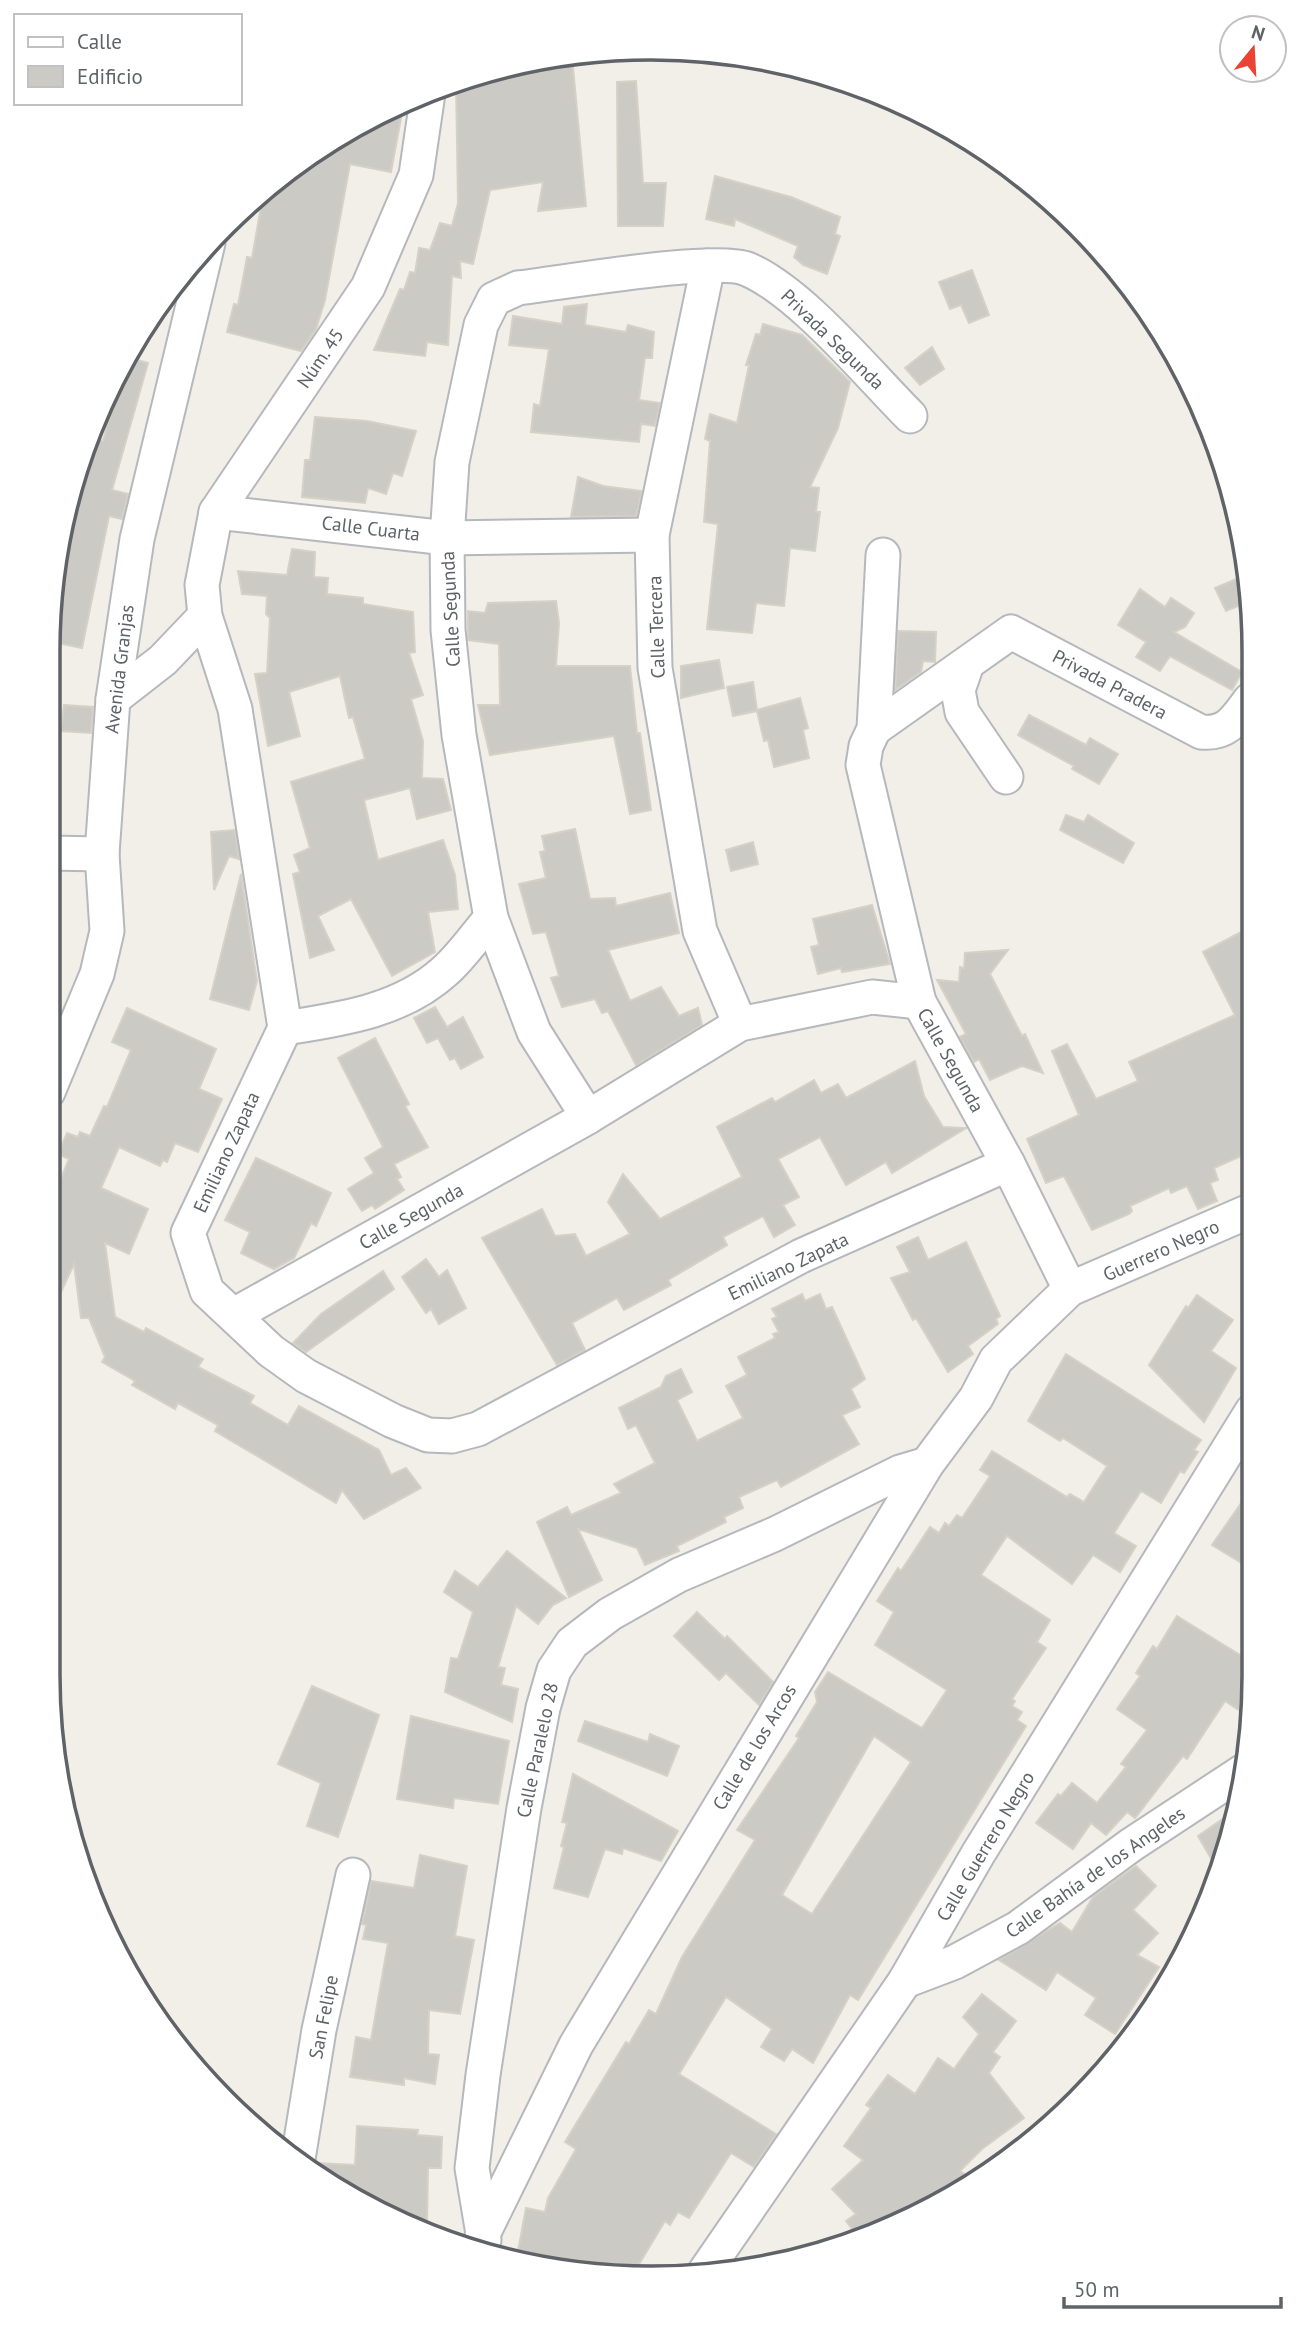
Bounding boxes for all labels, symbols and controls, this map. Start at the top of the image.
legend [14,14,242,105]
north arrow [1218,14,1288,84]
text: N [1249,19,1268,46]
text: Calle [77,28,122,55]
text: Edificio [77,63,143,90]
street label: Privada Segunda [776,284,890,394]
street label: Núm. 45 [291,324,349,392]
street label: Calle Cuarta [320,510,422,546]
street label: Calle Segunda [435,551,465,667]
street label: Calle Tercera [642,575,670,679]
street label: Avenida Granjas [99,603,139,735]
street label: Privada Pradera [1049,644,1171,724]
street label: Calle Segunda [912,1004,990,1116]
street label: Emiliano Zapata [187,1088,265,1216]
street label: Calle Segunda [355,1177,467,1255]
street label: Guerrero Negro [1099,1214,1223,1286]
street label: Emiliano Zapata [724,1227,852,1305]
street label: Calle Paralelo 28 [511,1680,563,1820]
street label: Calle de los Arcos [707,1680,801,1814]
street label: Calle Guerrero Negro [931,1767,1039,1925]
street label: Calle Bahía de los Angeles [1000,1801,1190,1943]
street label: San Felipe [303,1973,343,2061]
scale bar [1064,2266,1281,2310]
text: 50 m [1074,2276,1120,2303]

